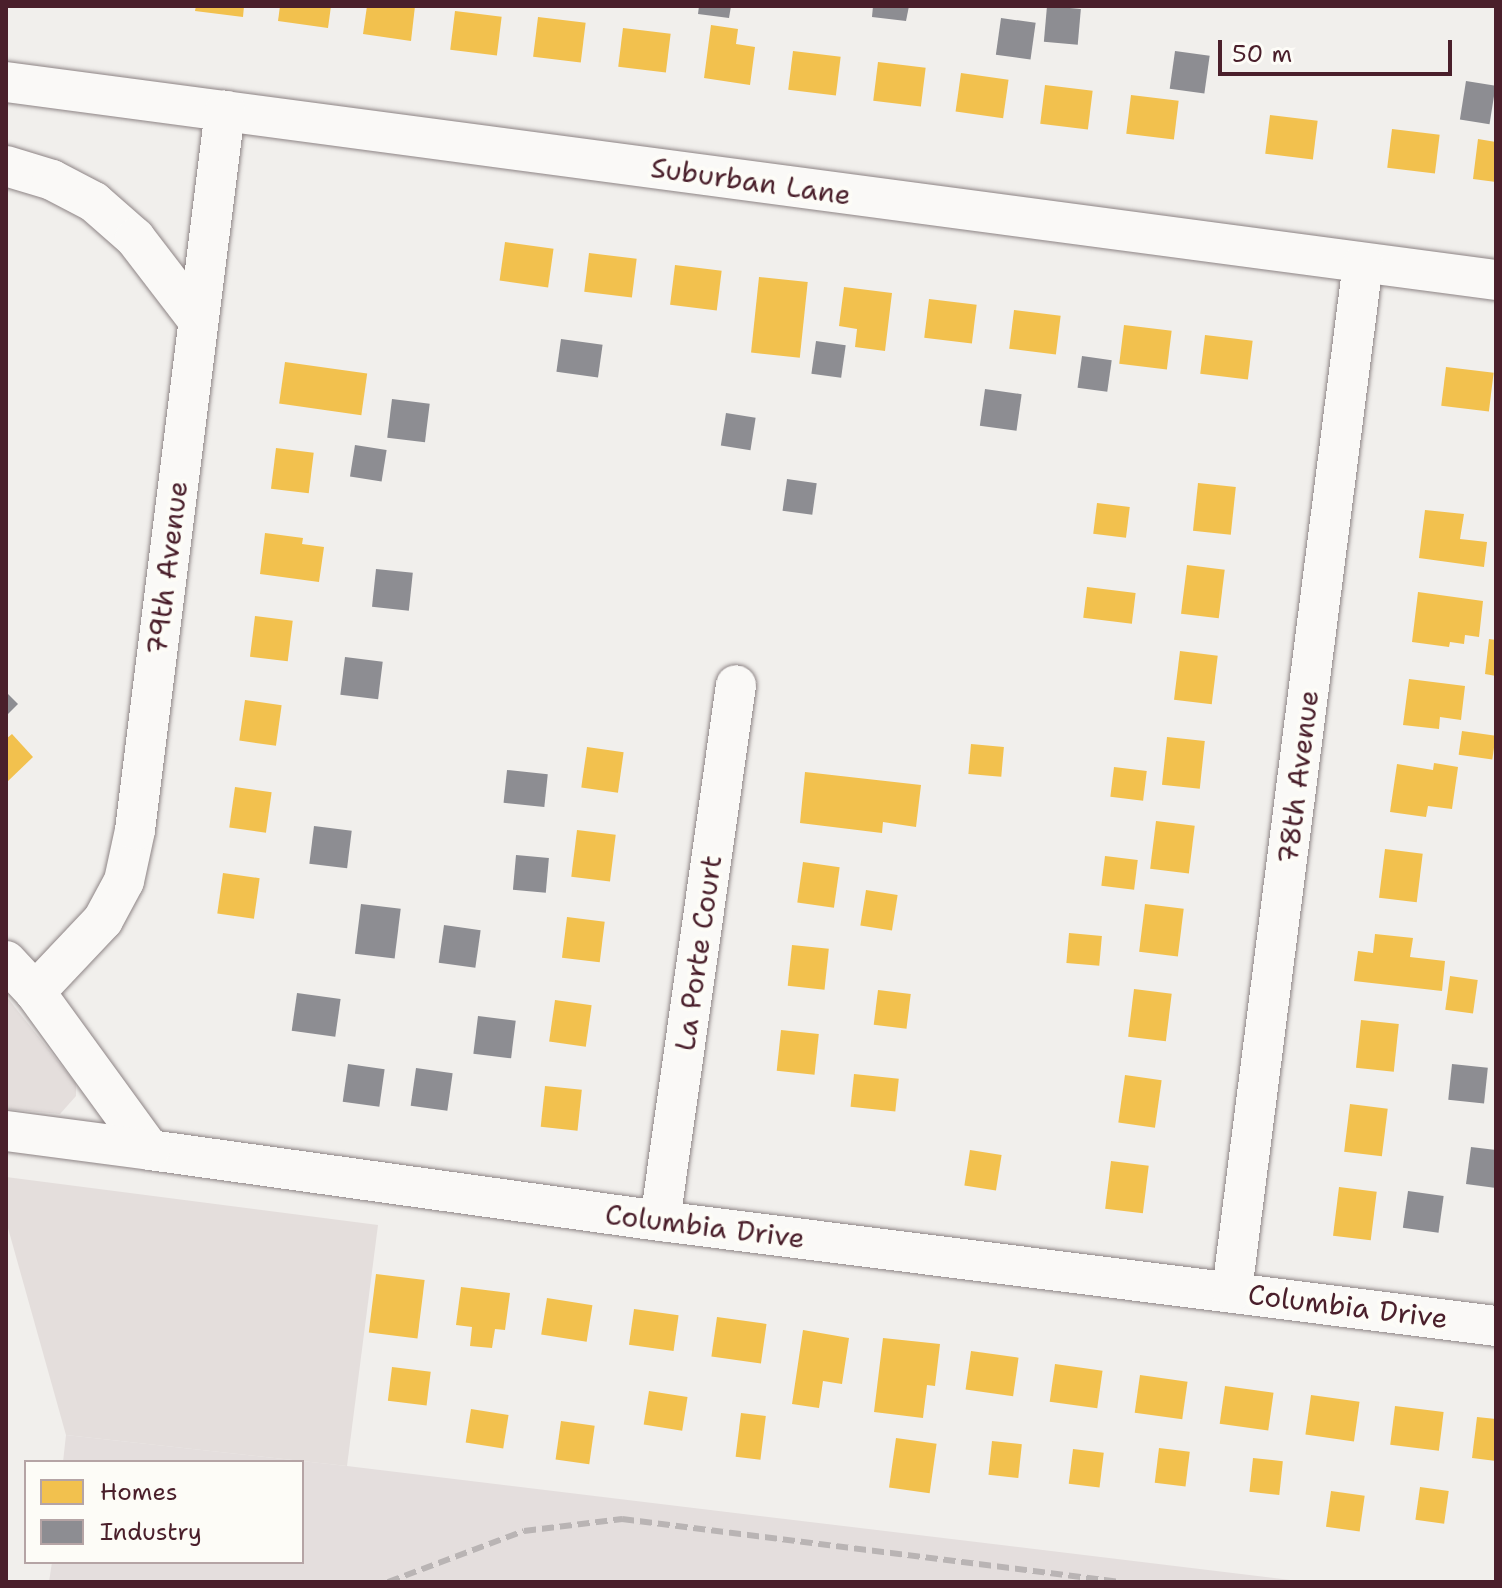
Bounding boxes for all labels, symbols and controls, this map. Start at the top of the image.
scale bar [1222,24,1456,74]
text: 50 m [1232,38,1292,70]
street label: Suburban Lane [649,150,853,212]
street label: 79th Avenue [140,479,194,657]
street label: 78th Avenue [1271,688,1325,866]
street label: La Porte Court [668,853,728,1053]
street label: Columbia Drive [603,1197,807,1255]
street label: Columbia Drive [1246,1277,1450,1335]
legend [24,1460,304,1564]
text: Homes [100,1476,178,1508]
text: Industry [100,1516,202,1548]

